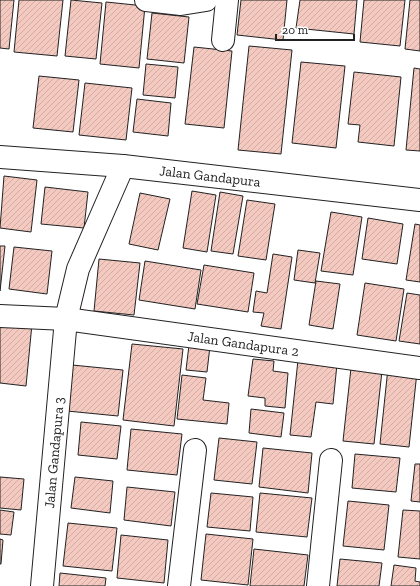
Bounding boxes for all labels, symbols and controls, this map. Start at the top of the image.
scale bar [276,16,354,42]
text: 20 m [282,23,309,37]
street label: Jalan Gandapura [159,162,262,191]
street label: Jalan Gandapura 2 [187,328,300,360]
street label: Jalan Gandapura 3 [41,396,68,509]

